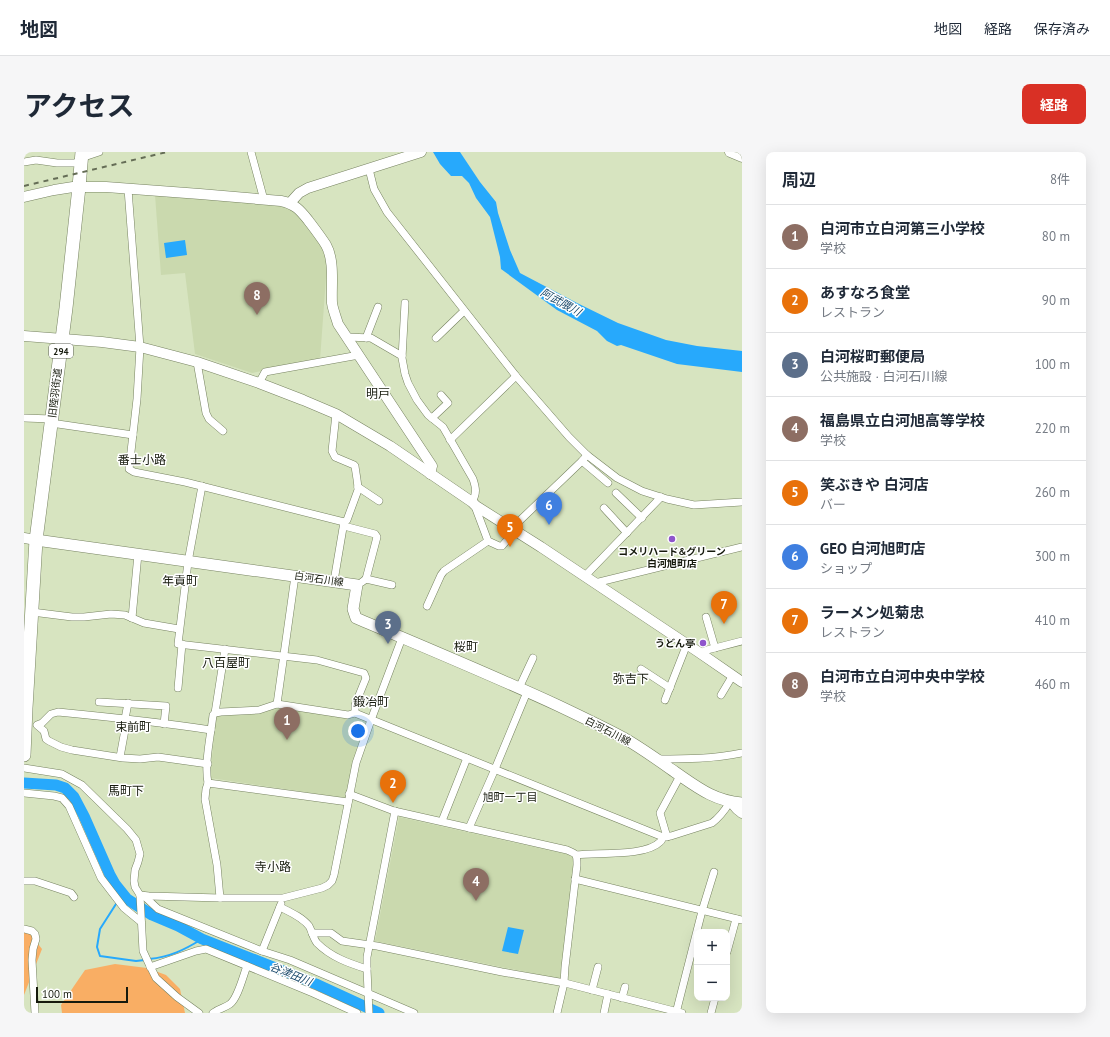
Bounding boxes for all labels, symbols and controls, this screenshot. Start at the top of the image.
text: 地図 [20,17,58,41]
text: 地図 [934,20,962,38]
text: 経路 [984,20,1012,38]
text: 保存済み [1034,20,1090,38]
button: 経路 [1022,84,1086,124]
text: アクセス [24,87,135,124]
text: 周辺 [782,169,816,191]
text: 8件 [1050,171,1070,188]
text: 白河市立白河第三小学校 [820,219,985,238]
text: 1 [791,228,799,245]
text: 80 m [1042,228,1070,245]
text: 学校 [820,240,846,257]
pin: 8 [244,282,270,315]
text: あすなろ食堂 [820,283,910,302]
water label: 阿武隈川 [538,285,585,319]
text: 2 [791,292,799,309]
text: 90 m [1042,292,1070,309]
text: レストラン [820,304,885,321]
road number: 294 [49,344,73,358]
text: 白河桜町郵便局 [820,347,925,366]
text: 3 [791,356,799,373]
text: 100 m [1035,356,1070,373]
street label: 旧陸羽街道 [46,367,64,419]
text: 公共施設 · 白河石川線 [820,368,947,385]
district label: 明戸 [366,386,390,401]
text: 福島県立白河旭高等学校 [820,411,985,430]
text: 4 [791,420,799,437]
text: 220 m [1035,420,1070,437]
text: 学校 [820,432,846,449]
district label: 番士小路 [118,452,166,467]
text: 笑ぶきや 白河店 [820,475,929,494]
text: 5 [791,484,799,501]
text: 260 m [1035,484,1070,501]
pin: 6 [536,492,562,525]
text: バー [820,496,846,513]
pin: 5 [497,514,523,547]
marker: コメリハード&グリーン 白河旭町店 [667,534,677,544]
text: GEO 白河旭町店 [820,539,926,558]
place label: コメリハード&グリーン 白河旭町店 [618,545,726,570]
text: 6 [791,548,799,565]
text: 300 m [1035,548,1070,565]
text: ショップ [820,560,872,577]
street label: 白河石川線 [293,569,345,589]
district label: 年貢町 [162,573,198,588]
pin: 7 [711,591,737,624]
text: ラーメン処菊忠 [820,603,924,622]
pin: 3 [375,611,401,644]
text: 7 [791,612,799,629]
text: 410 m [1035,612,1070,629]
text: レストラン [820,624,885,641]
place label: うどん亭 [655,637,695,650]
marker: うどん亭 [698,638,708,648]
district label: 桜町 [454,639,478,654]
district label: 八百屋町 [202,655,250,670]
text: 白河市立白河中央中学校 [820,667,985,686]
district label: 弥吉下 [613,671,649,686]
text: 8 [791,676,799,693]
text: 460 m [1035,676,1070,693]
text: 学校 [820,688,846,705]
district label: 鍛冶町 [353,694,389,709]
pin: 1 [274,707,300,740]
street label: 白河石川線 [583,714,633,748]
district label: 束前町 [115,719,151,734]
your location [348,721,368,741]
pin: 2 [380,770,406,803]
district label: 馬町下 [108,783,144,798]
district label: 旭町一丁目 [483,790,538,804]
district label: 寺小路 [255,859,291,874]
pin: 4 [463,868,489,901]
map controls [694,929,730,1001]
button: + [694,929,730,965]
water label: 谷津田川 [268,959,315,989]
button: − [694,965,730,1001]
scale bar [36,985,128,1004]
text: 100 m [42,987,72,1001]

